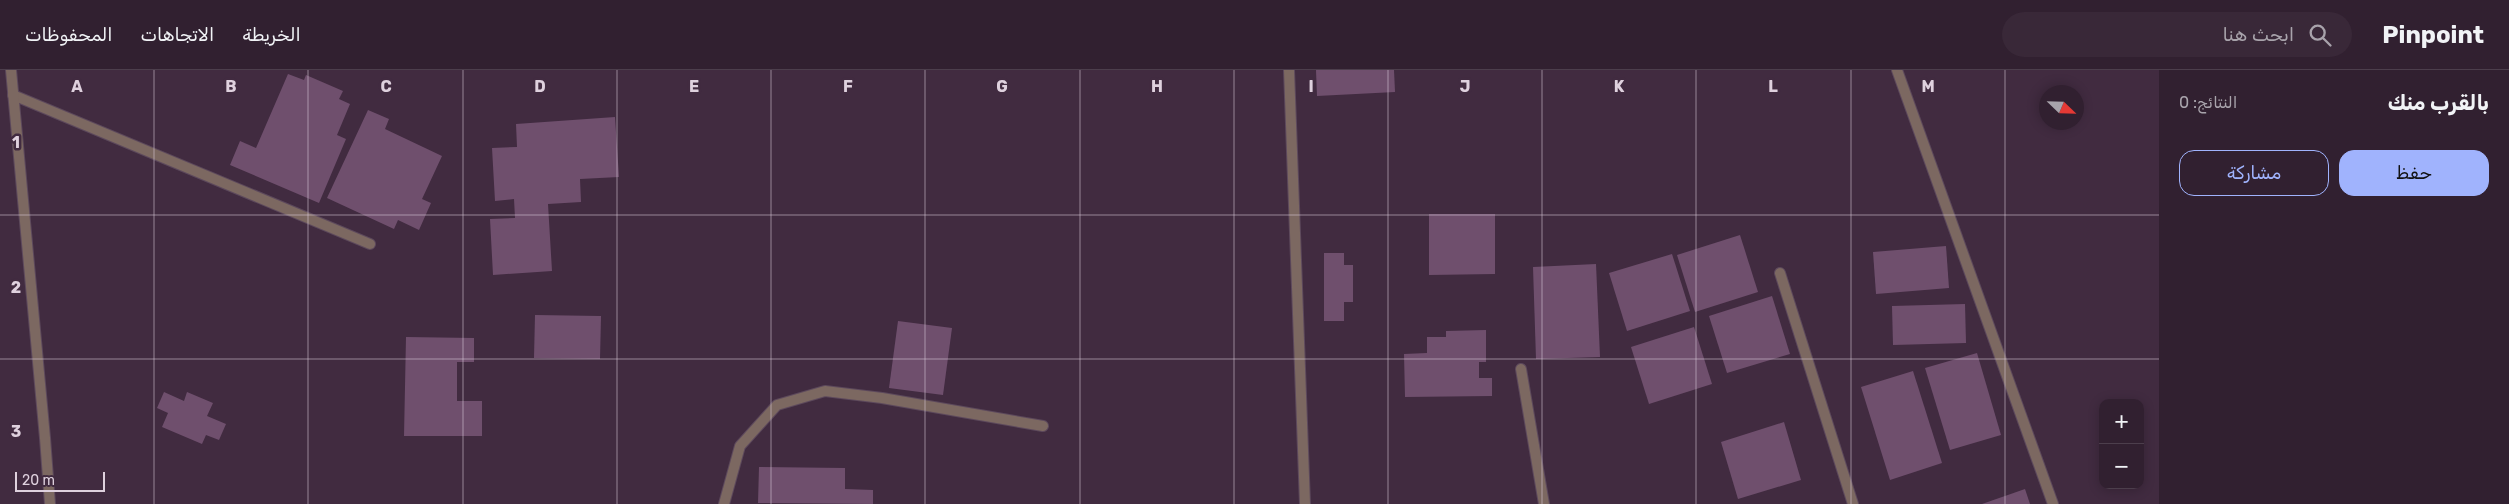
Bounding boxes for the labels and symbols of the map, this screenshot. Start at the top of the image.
text: A [71,77,83,96]
text: B [225,77,237,96]
text: C [380,77,392,96]
text: D [534,77,546,96]
text: E [689,77,699,96]
text: F [843,77,853,96]
text: G [996,77,1008,96]
text: H [1151,77,1163,96]
text: I [1308,77,1314,96]
text: J [1460,77,1470,96]
text: K [1614,77,1625,96]
text: L [1768,77,1778,96]
text: M [1921,77,1935,96]
north arrow [2039,85,2084,130]
text: 1 [12,133,20,152]
text: 2 [11,278,21,297]
text: 3 [11,422,21,441]
scale bar [15,469,105,492]

